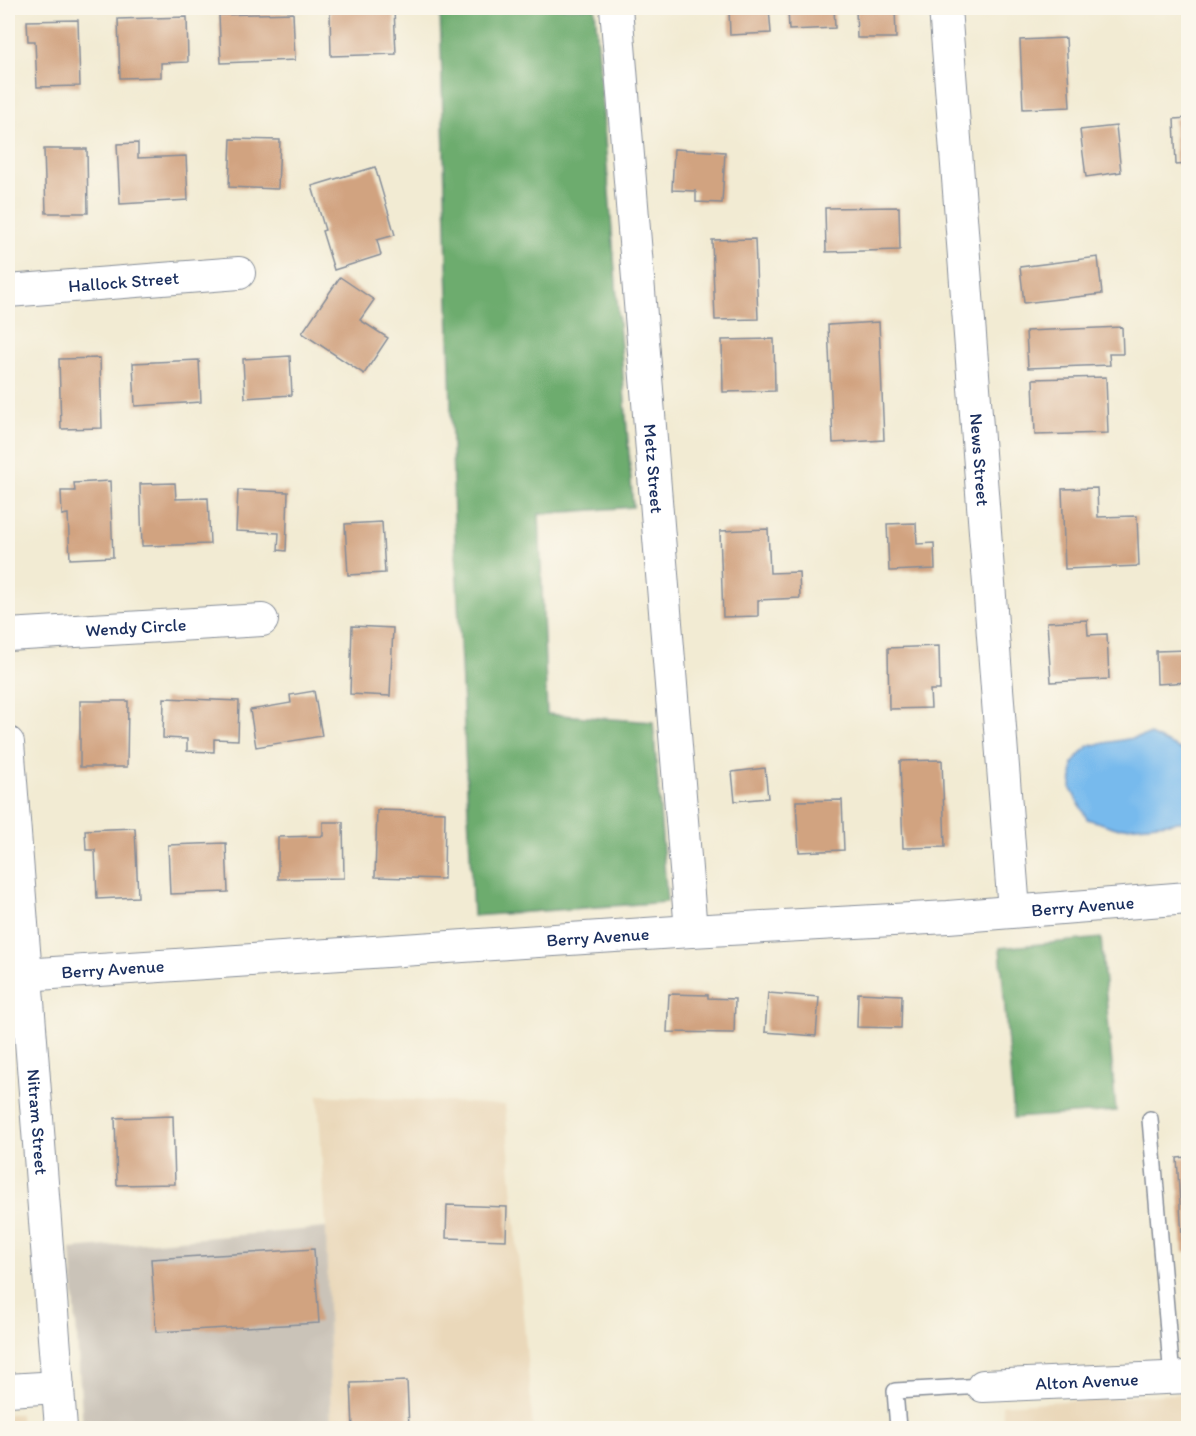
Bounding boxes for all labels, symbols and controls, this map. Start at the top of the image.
street label: Hallock Street [67,267,180,297]
street label: News Street [965,412,994,507]
street label: Metz Street [639,423,668,514]
street label: Wendy Circle [85,613,187,641]
street label: Berry Avenue [1030,891,1135,921]
street label: Berry Avenue [546,923,650,952]
street label: Berry Avenue [61,955,165,983]
street label: Nitram Street [22,1068,52,1176]
street label: Alton Avenue [1035,1368,1139,1395]

